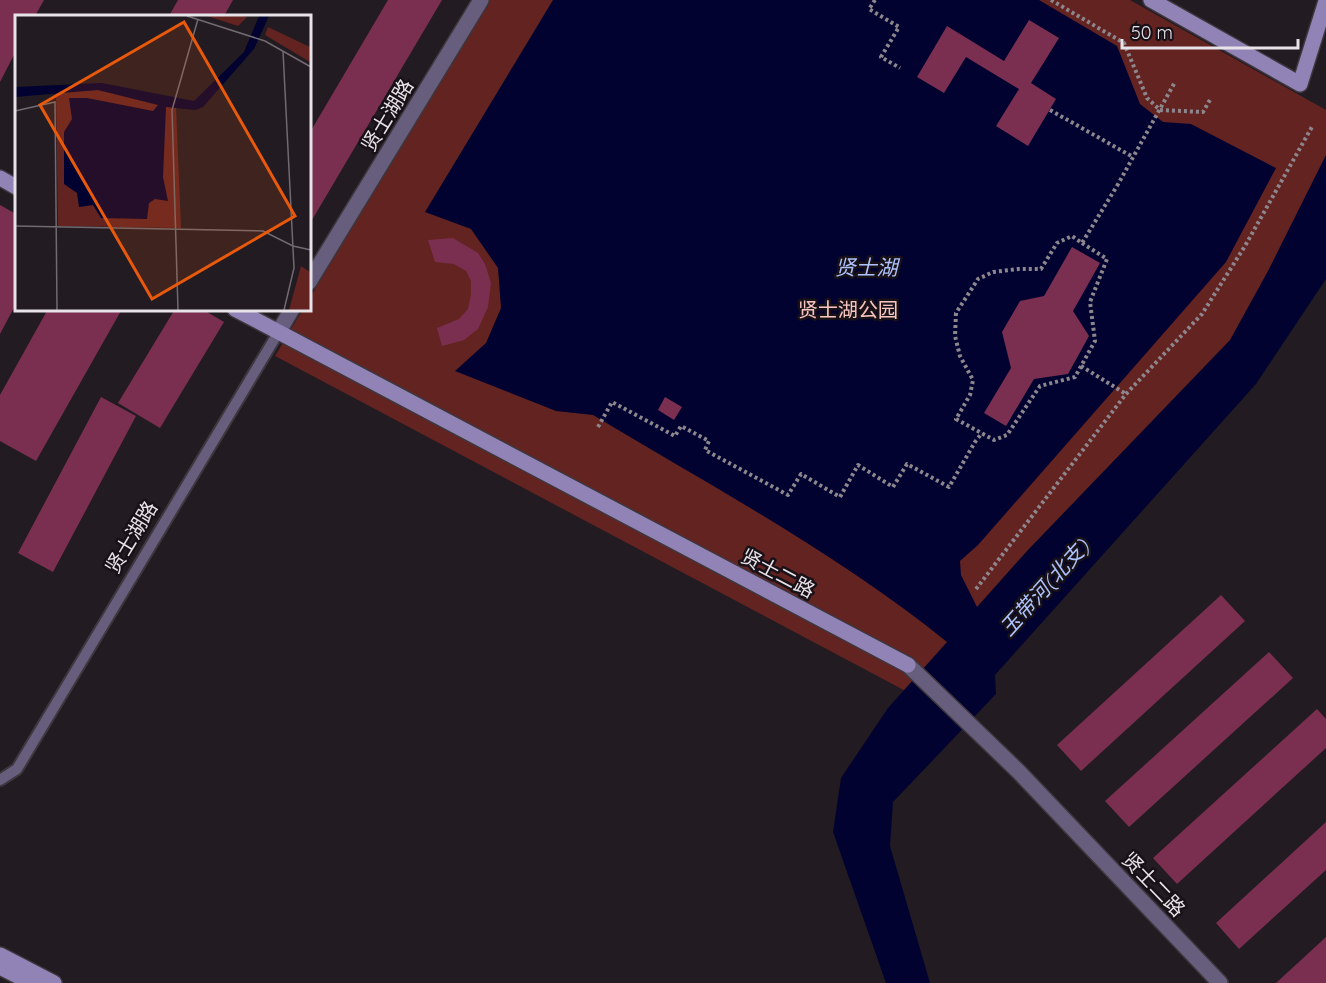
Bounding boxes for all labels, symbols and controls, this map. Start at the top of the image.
scale bar [1122,12,1298,50]
inset map [15,15,310,310]
text: 50 m [1131,21,1173,44]
street label: 贤士湖路 [356,74,418,156]
water label: 贤士湖 [835,254,900,280]
park label: 贤士湖公园 [798,297,898,322]
street label: 贤士湖路 [100,496,162,578]
water label: 玉带河(北支) [994,533,1095,641]
street label: 贤士二路 [737,543,819,603]
street label: 贤士二路 [1117,847,1191,921]

